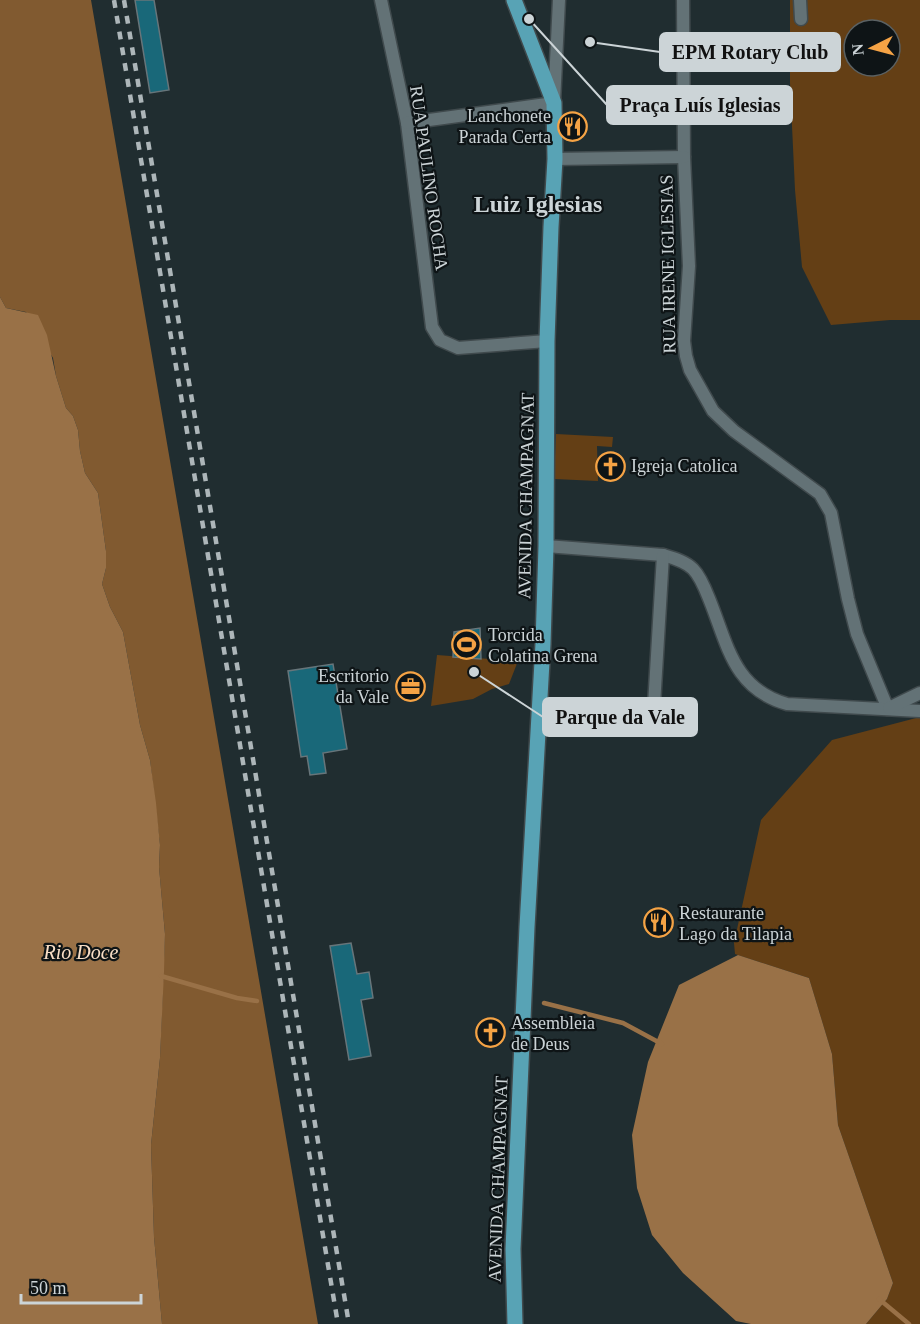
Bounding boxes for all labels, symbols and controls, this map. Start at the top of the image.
north arrow [842,18,902,78]
callout: EPM Rotary Club [660,33,840,71]
text: EPM Rotary Club [672,41,828,64]
text: N [848,42,867,56]
street label: RUA PAULINO ROCHA [406,84,452,272]
callout: Praça Luís Iglesias [607,86,792,124]
text: Praça Luís Iglesias [619,94,781,117]
place label: Lanchonete Parada Certa [459,106,551,147]
restaurant icon: Lanchonete Parada Certa [556,110,588,142]
street label: RUA IRENE IGLESIAS [656,174,680,354]
district label: Luiz Iglesias [474,191,602,217]
street label: AVENIDA CHAMPAGNAT [514,393,538,599]
church icon: Igreja Catolica [594,450,626,482]
place label: Igreja Catolica [631,456,737,476]
place label: Torcida Colatina Grena [488,625,597,666]
sports icon: Torcida Colatina Grena [451,629,483,661]
place label: Escritorio da Vale [318,666,389,707]
office icon: Escritorio da Vale [394,670,426,702]
callout: Parque da Vale [543,698,697,736]
text: Parque da Vale [555,706,685,729]
place label: Restaurante Lago da Tilapia [679,903,792,944]
restaurant icon: Restaurante Lago da Tilapia [642,907,674,939]
water label: Rio Doce [43,941,119,963]
place label: Assembleia de Deus [511,1013,595,1054]
church icon: Assembleia de Deus [474,1017,506,1049]
street label: AVENIDA CHAMPAGNAT [484,1075,512,1283]
scale bar [21,1267,141,1305]
text: 50 m [30,1278,67,1298]

